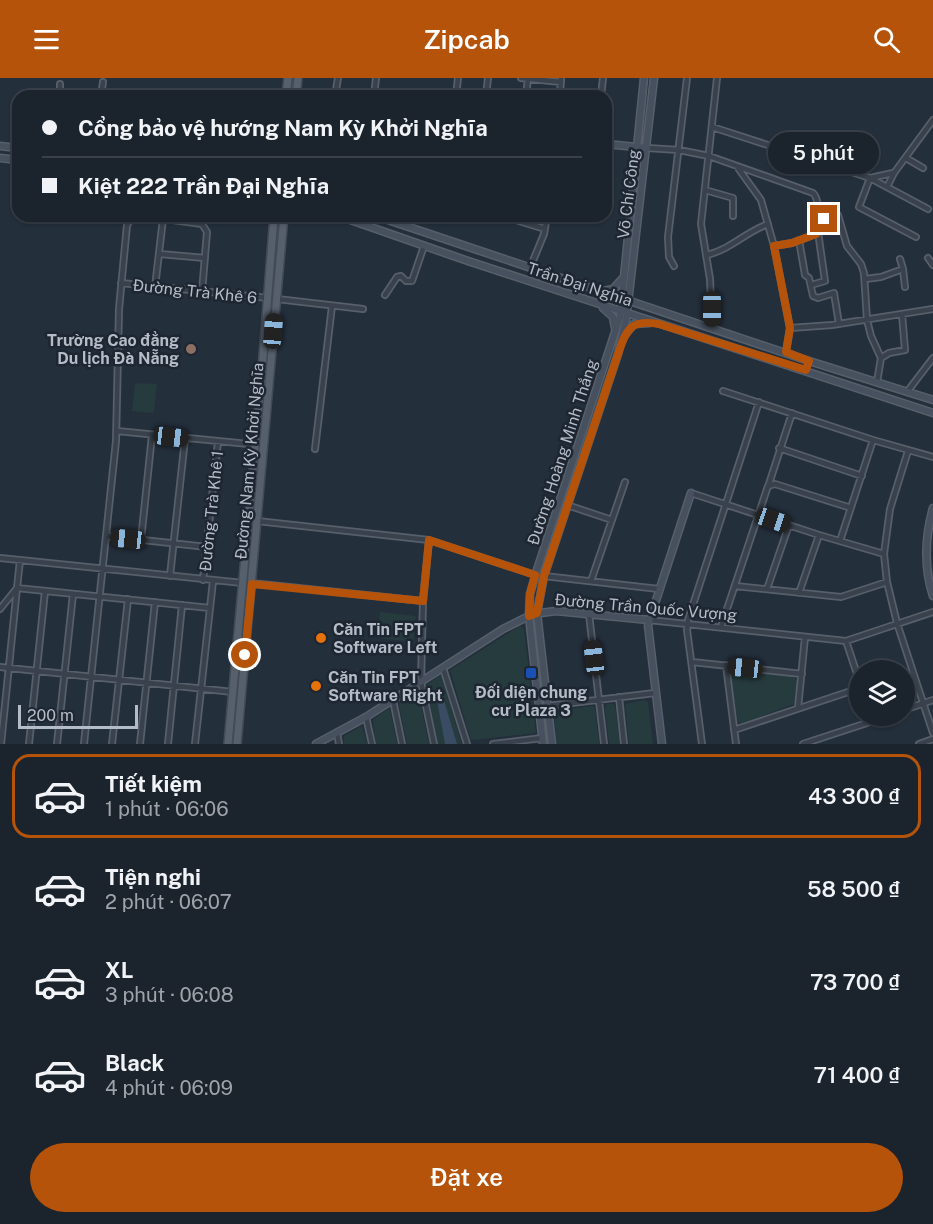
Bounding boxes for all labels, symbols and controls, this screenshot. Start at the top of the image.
icon: menu [30,23,63,56]
text: Zipcab [423,23,510,55]
icon: search [870,23,903,56]
text: Cổng bảo vệ hướng Nam Kỳ Khởi Nghĩa [78,115,488,141]
callout: 5 phút [768,132,880,174]
text: 5 phút [793,141,854,165]
street label: Võ Chí Công [614,148,643,240]
text: Kiệt 222 Trần Đại Nghĩa [78,173,329,199]
route end [810,205,837,232]
street label: Trần Đại Nghĩa [525,259,635,310]
street label: Đường Trà Khê 6 [132,276,258,307]
car [703,291,721,327]
car [262,312,284,350]
place label: Trường Cao đẳng Du lịch Đà Nẵng [47,331,179,368]
marker: Trường Cao đẳng Du lịch Đà Nẵng [184,342,198,356]
street label: Đường Hoàng Minh Thắng [523,357,602,548]
street label: Đường Nam Kỳ Khởi Nghĩa [231,362,268,560]
car [152,426,190,448]
street label: Đường Trà Khê 1 [196,450,227,572]
car [753,506,793,534]
car [109,528,147,550]
street label: Đường Trần Quốc Vượng [554,590,738,625]
place label: Căn Tin FPT Software Left [333,620,438,657]
marker: Căn Tin FPT Software Left [314,631,328,645]
car [583,639,605,677]
route start [231,641,258,668]
car [726,657,764,679]
map controls [849,660,915,726]
button: layers [849,660,915,726]
marker: Đối diện chung cư Plaza 3 [524,666,538,680]
place label: Căn Tin FPT Software Right [328,668,443,705]
marker: Căn Tin FPT Software Right [309,679,323,693]
place label: Đối diện chung cư Plaza 3 [475,683,587,720]
scale bar [18,702,138,730]
text: 200 m [27,706,74,725]
icon: car [33,769,87,823]
text: Tiết kiệm [105,771,202,797]
text: 43 300 ₫ [808,783,900,809]
text: 1 phút · 06:06 [105,797,229,821]
icon: car [33,862,87,916]
text: Tiện nghi [105,864,201,890]
text: 58 500 ₫ [807,876,900,902]
text: 2 phút · 06:07 [105,890,232,914]
icon: car [33,955,87,1009]
text: XL [105,957,133,983]
text: 73 700 ₫ [810,969,900,995]
text: 3 phút · 06:08 [105,983,234,1007]
icon: car [33,1048,87,1102]
text: Black [105,1050,164,1076]
text: 71 400 ₫ [813,1062,900,1088]
text: 4 phút · 06:09 [105,1076,233,1100]
button: Đặt xe [30,1143,903,1212]

